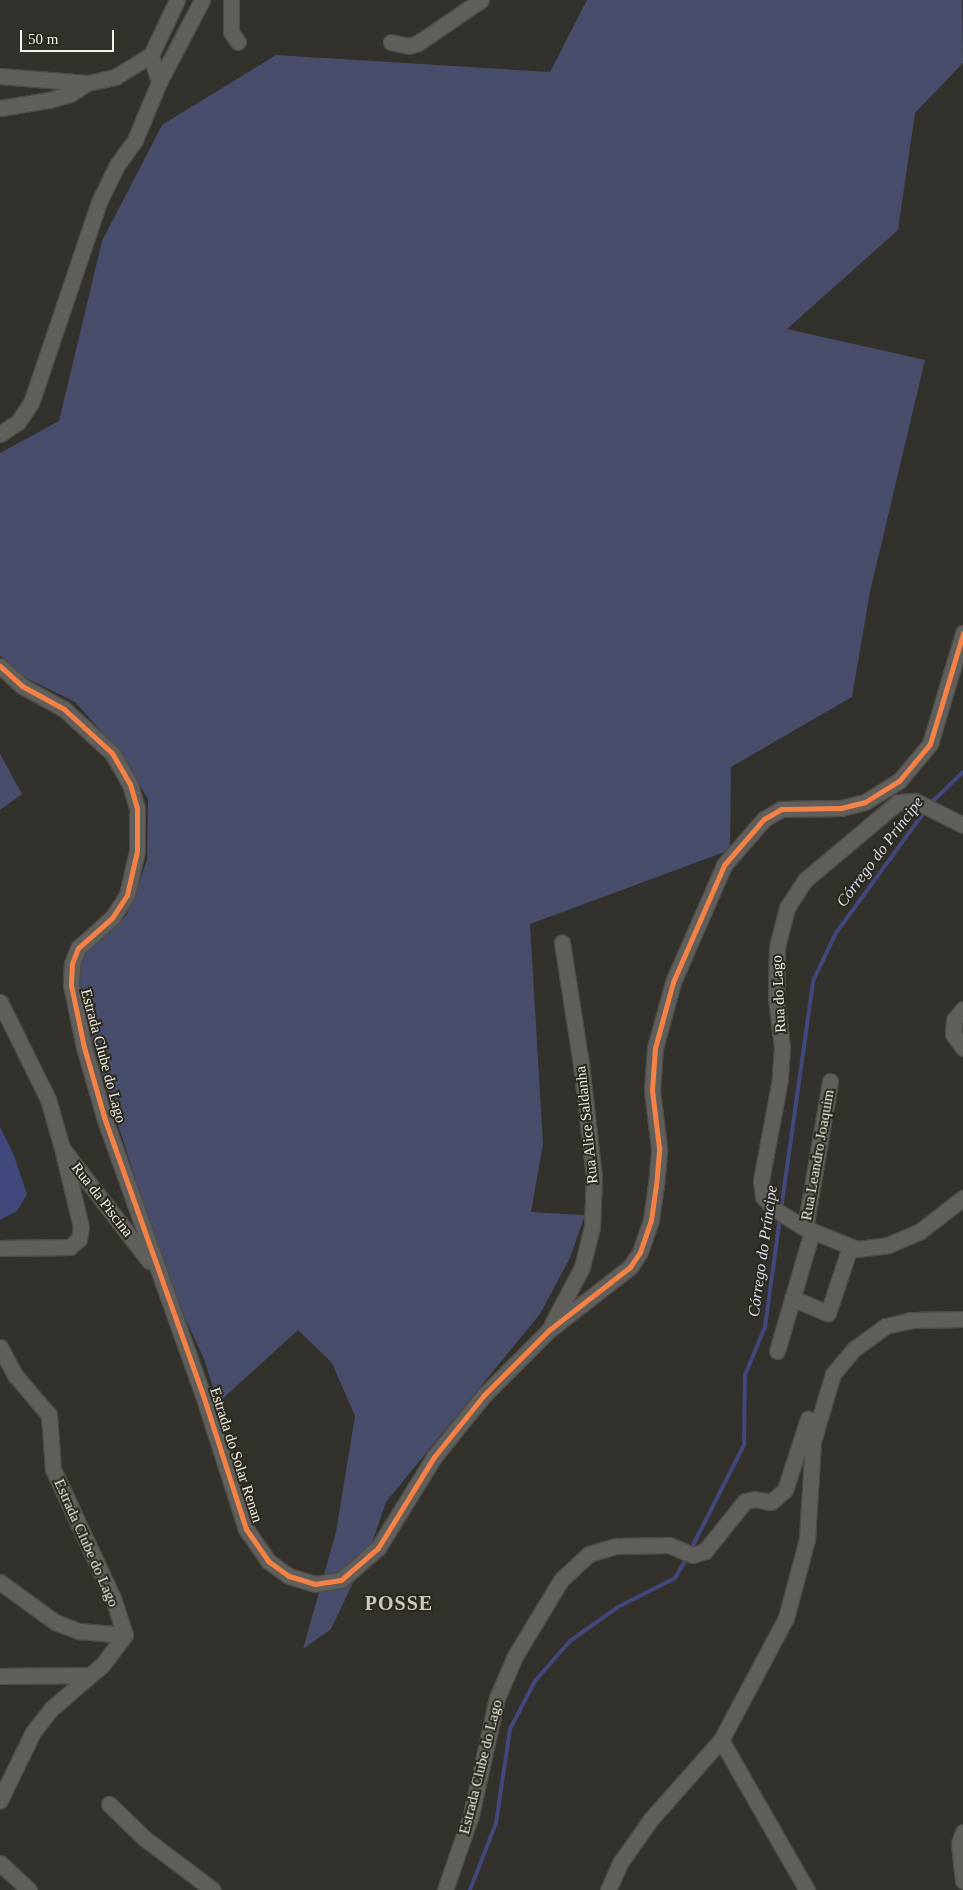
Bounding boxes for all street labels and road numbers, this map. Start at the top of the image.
street label: Rua do Lago [768,955,790,1033]
street label: Estrada Clube do Lago [76,987,130,1125]
street label: Rua Alice Saldanha [572,1065,602,1185]
street label: Rua Leandro Joaquim [798,1088,838,1222]
street label: Rua da Piscina [67,1159,137,1241]
street label: Estrada do Solar Renan [206,1385,266,1525]
street label: Estrada Clube do Lago [50,1476,122,1610]
street label: Estrada Clube do Lago [456,1698,506,1836]

